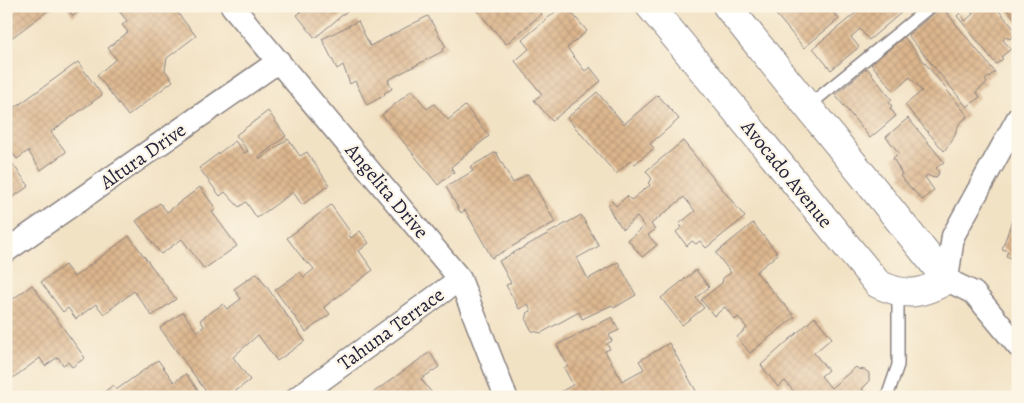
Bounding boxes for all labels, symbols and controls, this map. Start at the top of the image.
street label: Avocado Avenue [734,114,839,234]
street label: Altura Drive [94,116,191,196]
street label: Angelita Drive [339,137,435,244]
street label: Tahuna Terrace [332,281,450,377]

